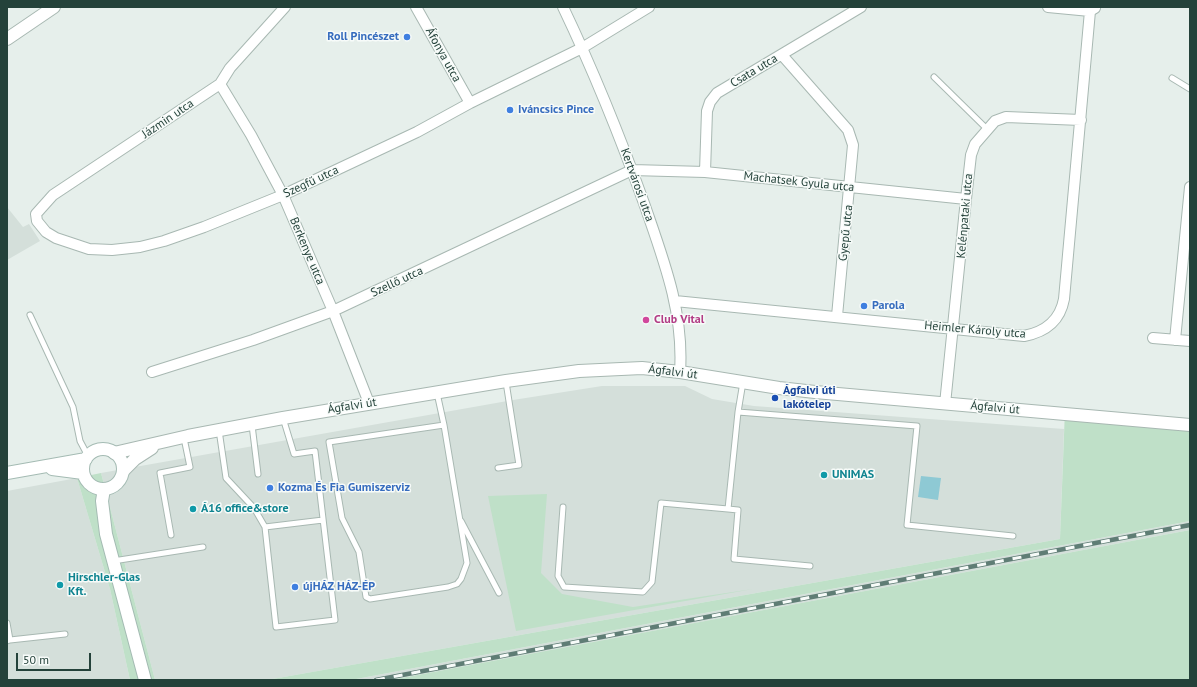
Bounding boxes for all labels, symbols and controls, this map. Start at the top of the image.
street label: Áfonya utca [422,25,464,85]
place label: Roll Pincészet [327,30,399,44]
marker: Roll Pincészet [402,32,412,42]
street label: Csata utca [728,51,780,91]
street label: Jázmin utca [139,96,197,142]
place label: Iváncsics Pince [518,103,594,117]
marker: Iváncsics Pince [505,105,515,115]
street label: Kertvárosi utca [617,146,657,224]
street label: Szegfű utca [281,163,341,201]
street label: Machatsek Gyula utca [743,169,855,195]
street label: Kelénpataki utca [954,173,976,259]
street label: Gyepű utca [836,204,856,262]
street label: Berkenye utca [286,215,328,287]
street label: Szellő utca [369,264,425,300]
place label: Parola [872,299,905,313]
marker: Parola [859,301,869,311]
place label: Club Vital [654,313,704,327]
marker: Club Vital [641,315,651,325]
street label: Heimler Károly utca [924,318,1026,342]
street label: Ágfalvi út [648,362,698,382]
place label: Ágfalvi úti lakótelep [783,384,836,412]
marker: Ágfalvi úti lakótelep [770,393,780,403]
street label: Ágfalvi út [327,395,377,417]
street label: Ágfalvi út [970,399,1020,417]
place label: UNIMAS [832,468,874,482]
marker: UNIMAS [819,470,829,480]
place label: Kozma És Fia Gumiszerviz [278,481,410,495]
marker: Kozma És Fia Gumiszerviz [265,483,275,493]
place label: Á16 office&store [201,502,288,516]
marker: Á16 office&store [188,504,198,514]
place label: Hirschler-Glas Kft. [68,571,140,599]
marker: Hirschler-Glas Kft. [55,580,65,590]
place label: újHÁZ HÁZ-ÉP [303,580,375,594]
marker: újHÁZ HÁZ-ÉP [290,582,300,592]
scale bar [18,645,93,671]
text: 50 m [23,652,49,667]

